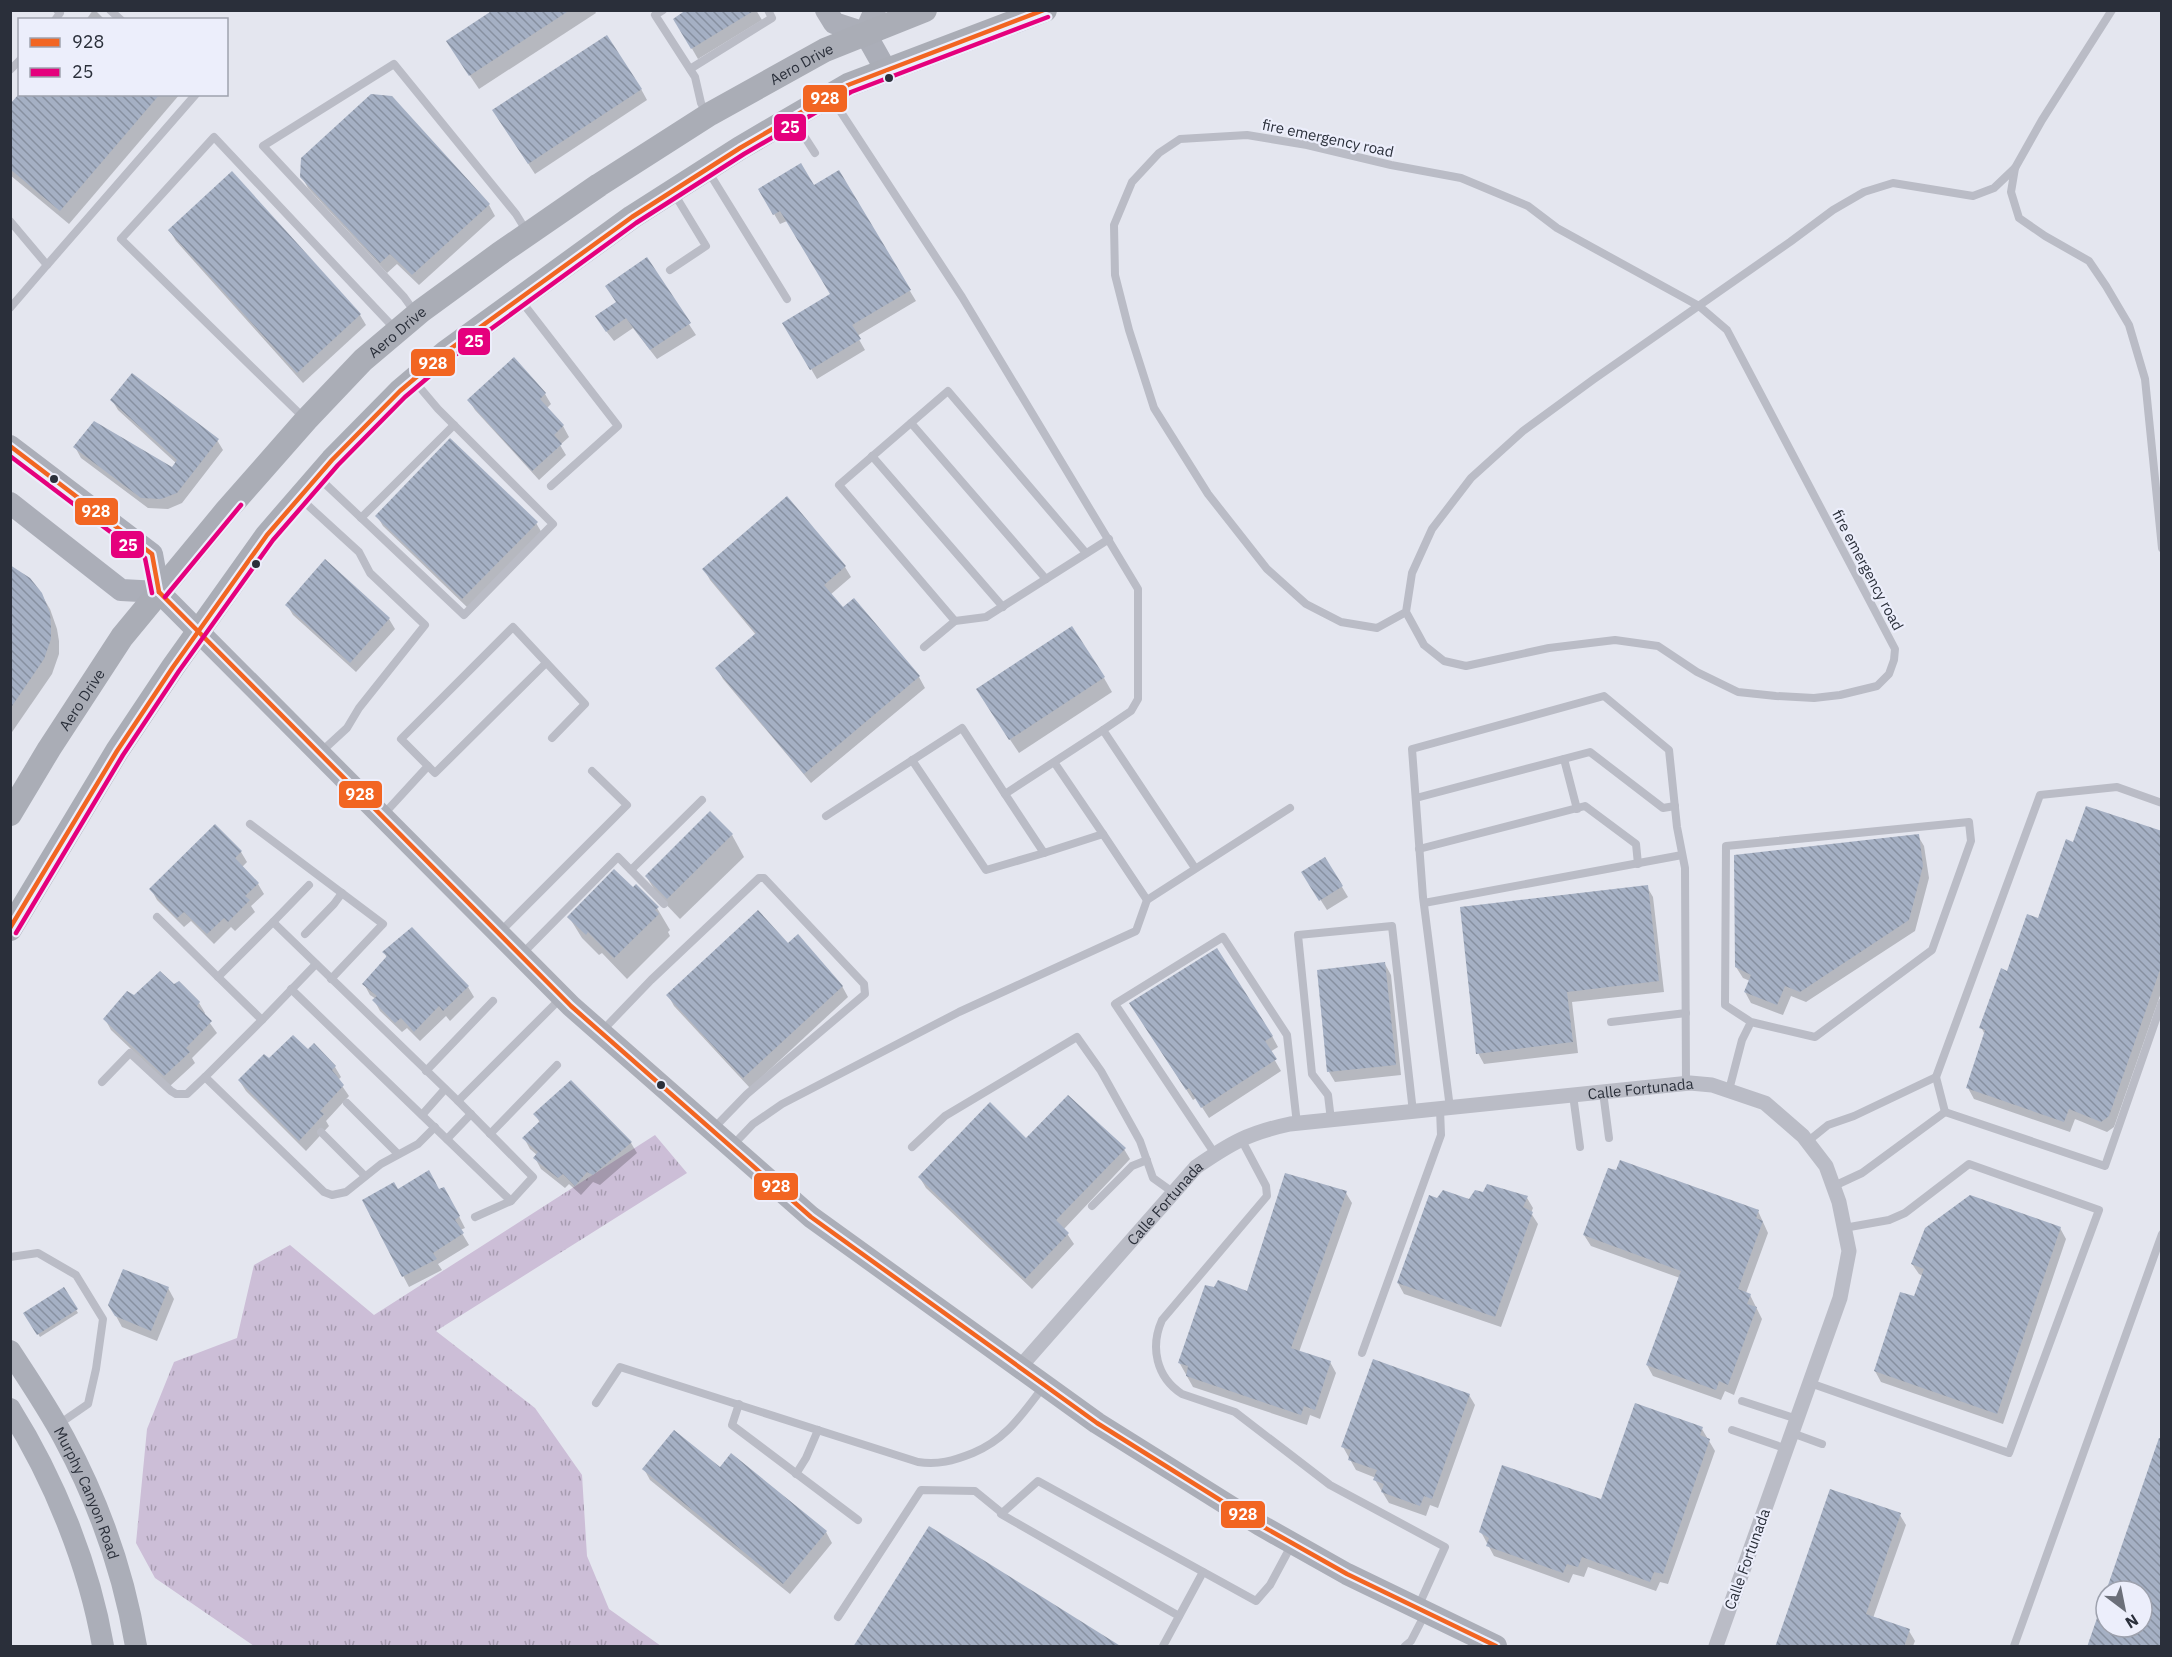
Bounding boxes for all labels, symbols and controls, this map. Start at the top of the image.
legend [18,18,228,96]
text: 928 [72,30,104,53]
street label: Aero Drive [766,38,836,89]
text: 25 [72,60,94,83]
unlabelled marker [883,72,895,84]
line badge: 928 [802,84,848,113]
text: 928 [811,88,839,108]
line badge: 25 [773,113,807,142]
street label: fire emergency road [1260,115,1396,161]
text: 25 [780,117,800,137]
street label: Aero Drive [364,302,430,361]
line badge: 25 [457,327,491,356]
text: 25 [464,331,484,351]
line badge: 928 [410,348,456,377]
text: 928 [419,353,447,373]
unlabelled marker [48,473,60,485]
line badge: 928 [74,497,119,526]
text: 928 [82,501,110,521]
street label: fire emergency road [1828,506,1908,634]
line badge: 25 [110,530,145,559]
text: 25 [118,535,138,555]
unlabelled marker [250,558,262,570]
street label: Aero Drive [54,665,108,734]
line badge: 928 [338,780,383,809]
text: 928 [346,784,374,804]
street label: Calle Fortunada [1587,1073,1694,1103]
unlabelled marker [655,1079,667,1091]
street label: Calle Fortunada [1122,1156,1206,1249]
line badge: 928 [753,1172,799,1201]
text: 928 [762,1176,790,1196]
street label: Murphy Canyon Road [50,1423,124,1561]
line badge: 928 [1220,1500,1266,1529]
text: 928 [1229,1504,1257,1524]
street label: Calle Fortunada [1720,1506,1774,1612]
north arrow [2094,1579,2154,1639]
text: N [2122,1610,2142,1633]

